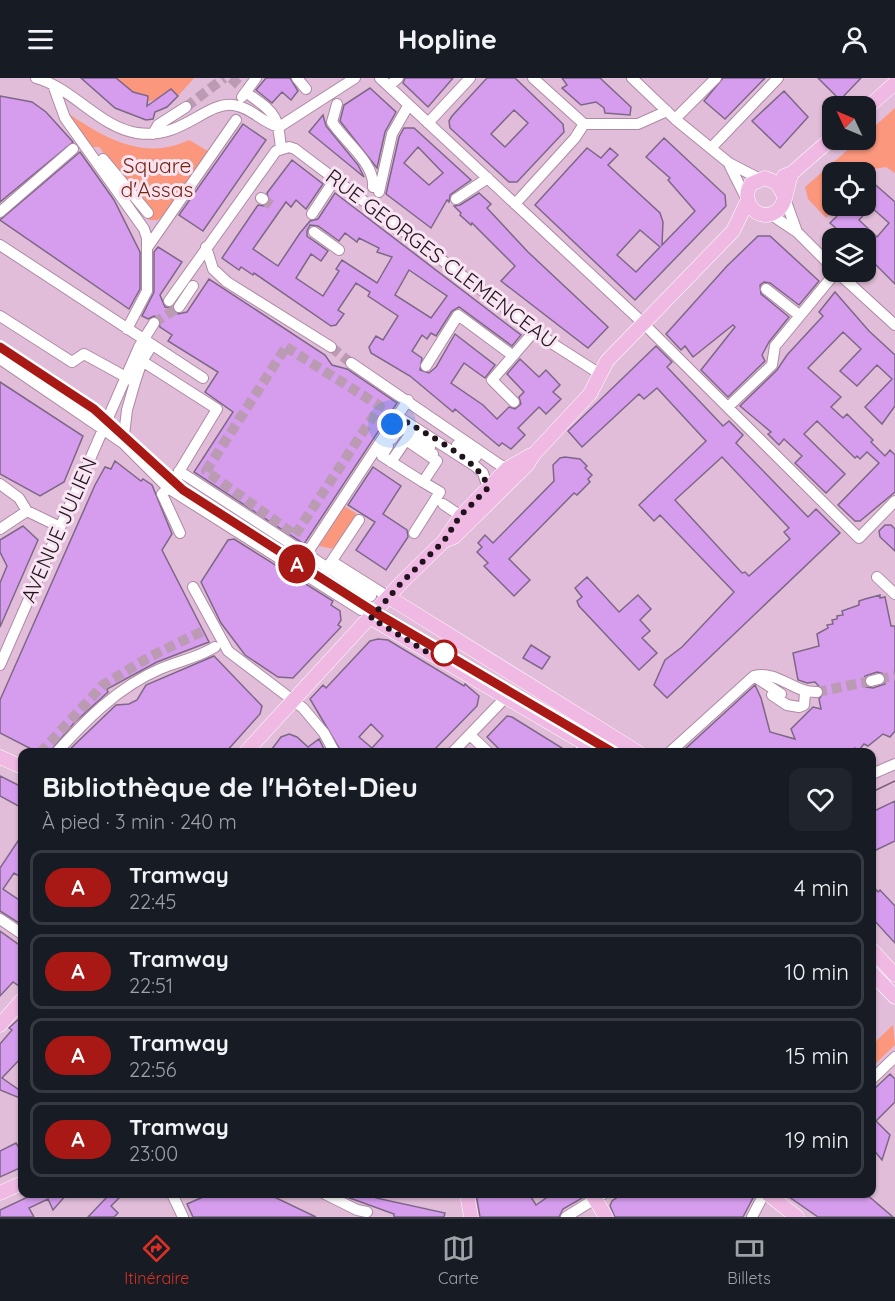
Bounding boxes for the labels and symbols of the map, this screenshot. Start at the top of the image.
north arrow [822,96,876,150]
park label: Square d'Assas [121,152,193,202]
street label: RUE GEORGES CLEMENCEAU [321,163,562,354]
your location [377,409,407,439]
street label: AVENUE JULIEN [14,453,102,606]
line badge: A [278,544,316,584]
unlabelled marker [431,640,457,666]

